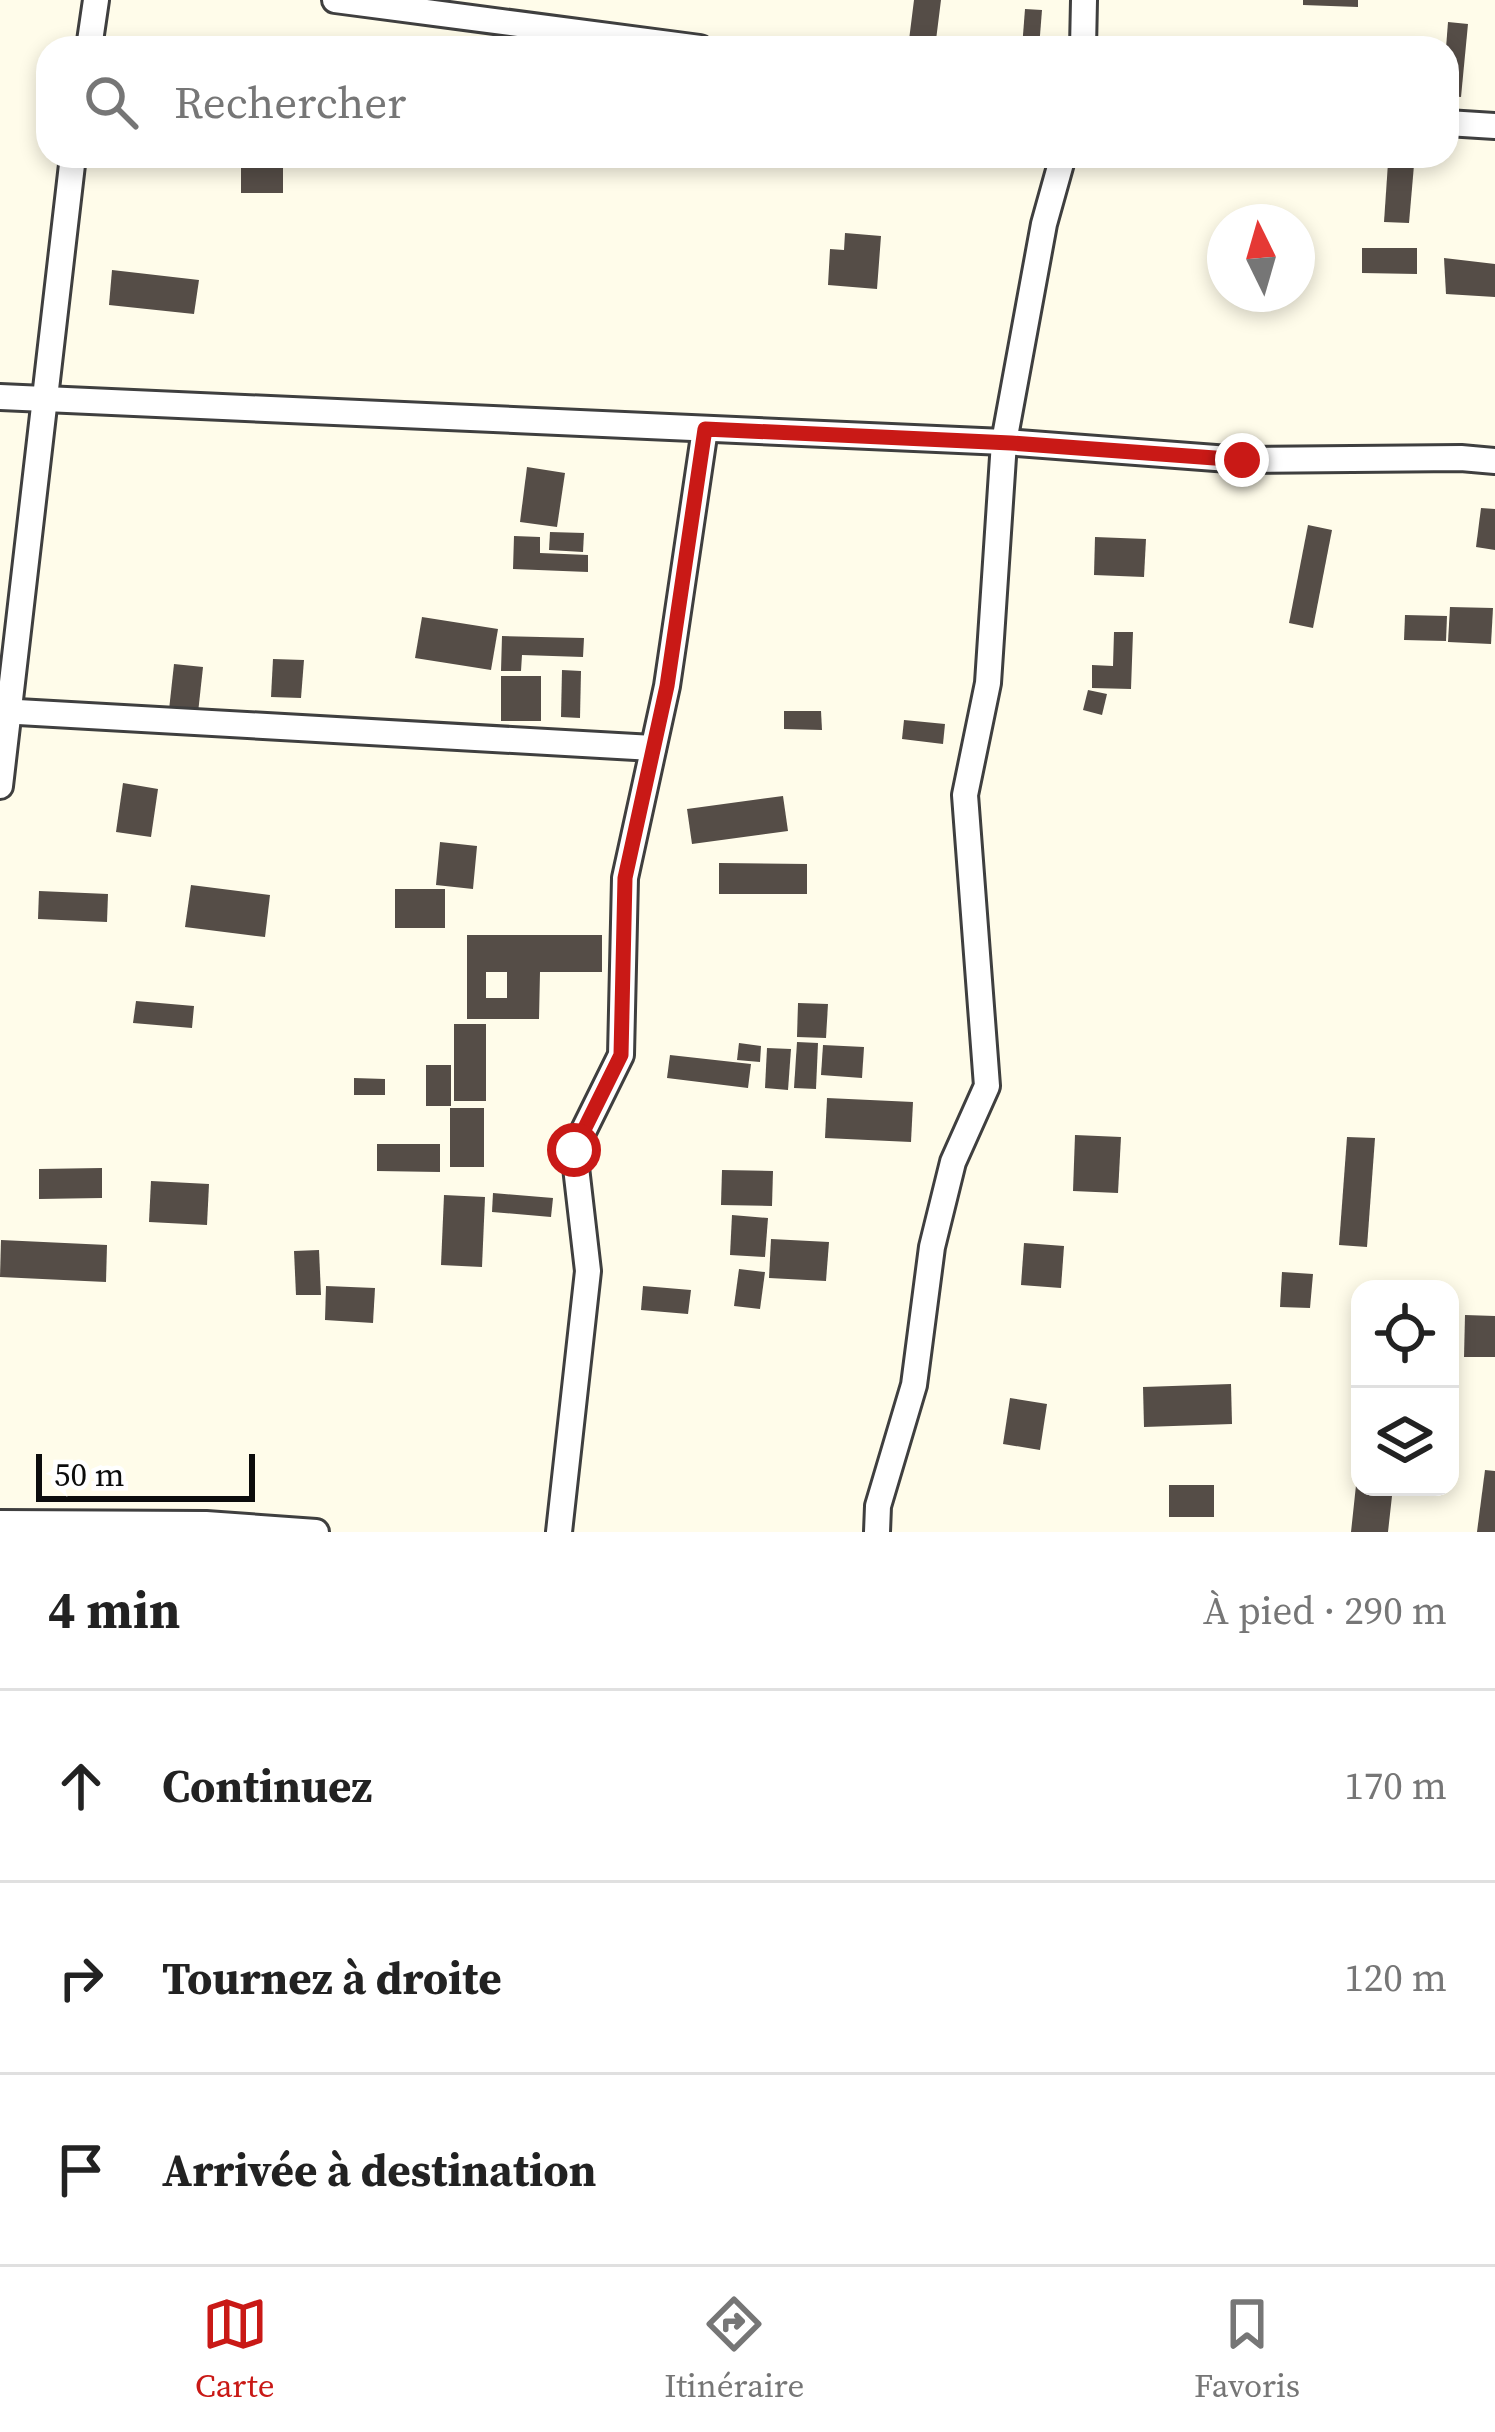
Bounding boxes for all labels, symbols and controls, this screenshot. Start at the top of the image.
search box [36,36,1459,168]
icon: search [78,69,144,135]
text: Rechercher [174,71,406,133]
north arrow [1207,204,1315,312]
route end [1215,433,1269,487]
route start [547,1123,601,1177]
map controls [1351,1280,1459,1496]
button: locate [1351,1280,1459,1388]
button: layers [1351,1388,1459,1496]
scale bar [36,1448,255,1501]
text: 50 m [54,1452,124,1497]
text: 4 min [48,1575,180,1645]
text: À pied · 290 m [1203,1584,1447,1637]
icon: ahead [48,1753,114,1819]
text: Continuez [162,1755,372,1817]
text: 170 m [1344,1759,1447,1812]
icon: right [48,1945,114,2011]
text: Tournez à droite [162,1947,502,2009]
text: 120 m [1344,1951,1447,2004]
icon: arrive [48,2137,114,2203]
text: Arrivée à destination [162,2139,596,2201]
tab: Carte [195,2291,274,2408]
tab: Itinéraire [664,2291,804,2408]
tab: Favoris [1194,2291,1300,2408]

